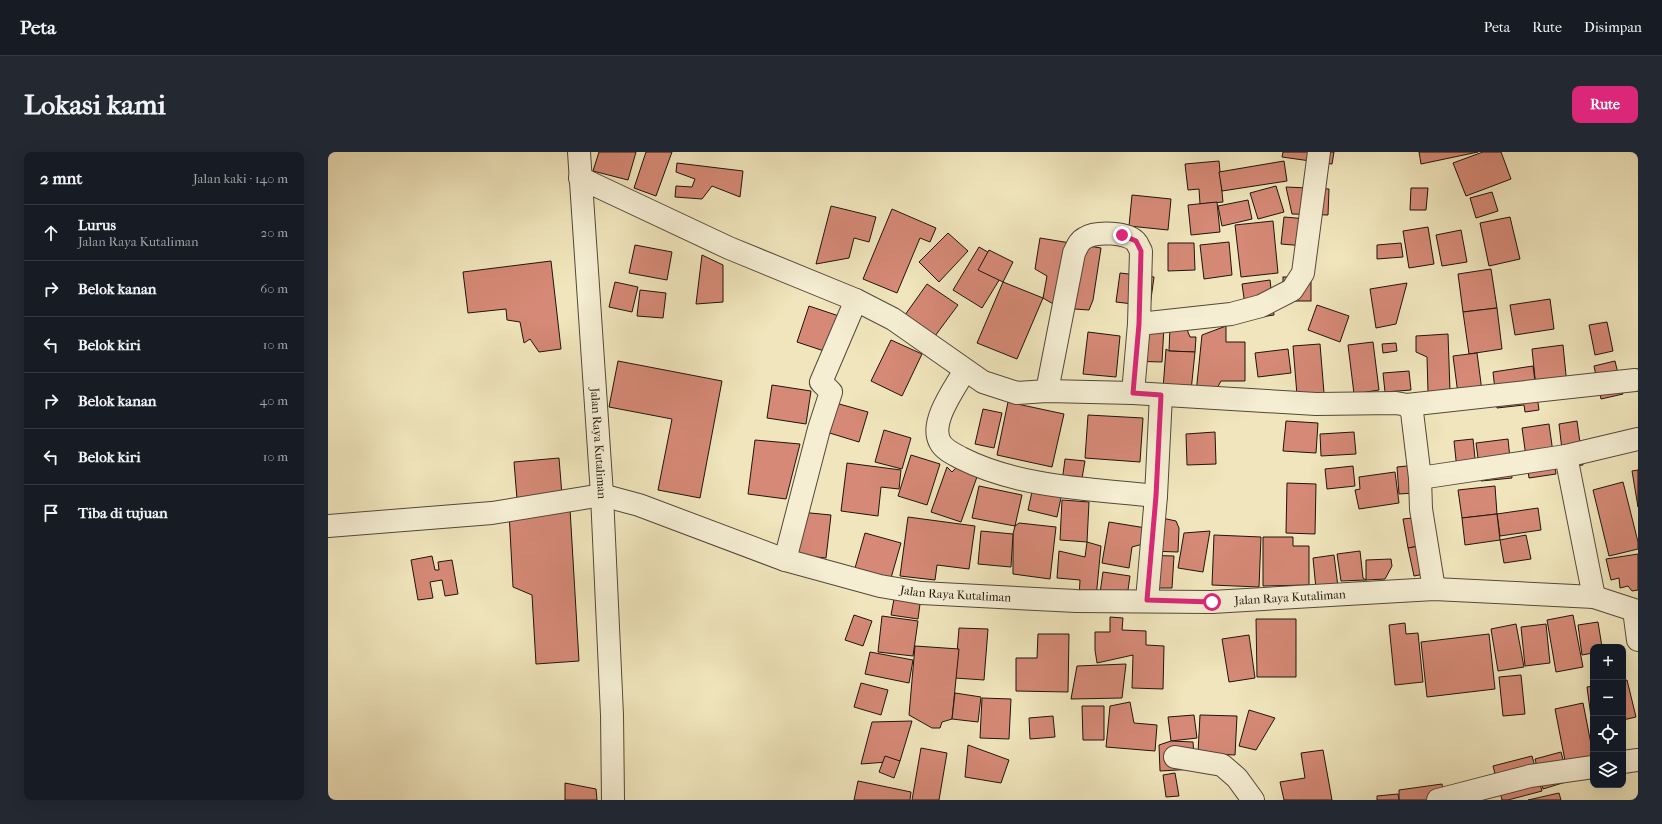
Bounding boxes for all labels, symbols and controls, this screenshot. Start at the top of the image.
text: Peta [20,17,56,39]
text: Peta [1484,19,1510,36]
text: Rute [1532,19,1562,36]
text: Disimpan [1584,19,1642,36]
button: Rute [1572,86,1638,123]
text: Lokasi kami [24,88,166,121]
text: 2 mnt [40,168,82,188]
text: Jalan kaki · 140 m [193,171,288,186]
text: Lurus [78,216,116,234]
icon: ahead [40,222,62,244]
text: 20 m [261,225,288,240]
route end [1113,226,1131,244]
text: Jalan Raya Kutaliman [78,234,199,249]
icon: right [40,278,62,300]
text: Belok kanan [78,280,157,298]
text: 60 m [260,281,288,296]
icon: left [40,334,62,356]
text: Belok kiri [78,336,141,354]
text: 10 m [263,337,288,352]
street label: Jalan Raya Kutaliman [588,386,609,499]
icon: right [40,390,62,412]
text: Belok kanan [78,392,157,410]
text: 40 m [260,393,288,408]
icon: left [40,446,62,468]
text: Belok kiri [78,448,141,466]
text: 10 m [263,449,288,464]
icon: arrive [40,502,62,524]
text: Tiba di tujuan [78,504,168,522]
street label: Jalan Raya Kutaliman [898,582,1012,605]
street label: Jalan Raya Kutaliman [1233,587,1346,608]
route start [1203,593,1221,611]
map controls [1590,644,1626,788]
button: + [1590,644,1626,680]
button: − [1590,680,1626,716]
button: locate [1590,716,1626,752]
button: layers [1590,752,1626,788]

